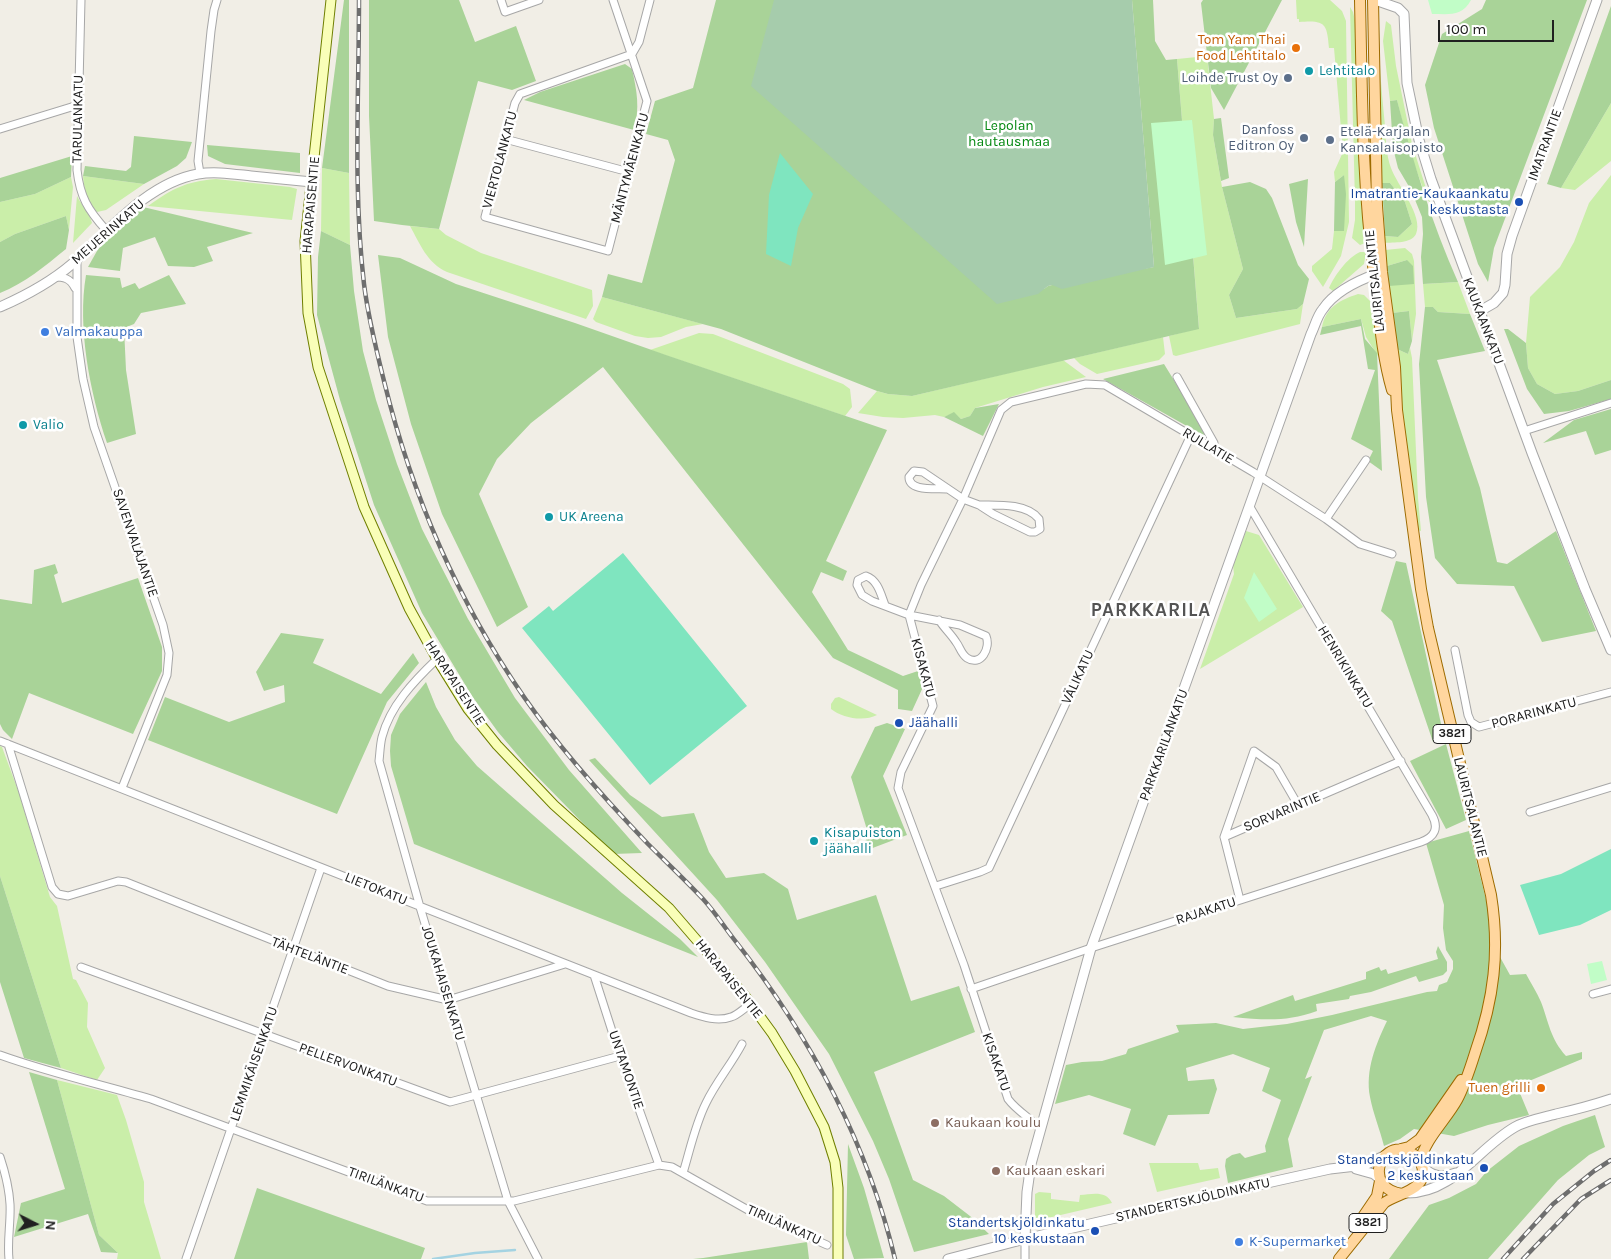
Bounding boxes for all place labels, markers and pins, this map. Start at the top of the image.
place label: Tom Yam Thai Food Lehtitalo [1196,32,1286,64]
marker: Tom Yam Thai Food Lehtitalo [1290,42,1302,54]
place label: Lehtitalo [1319,63,1375,79]
marker: Lehtitalo [1303,65,1315,77]
place label: Loihde Trust Oy [1181,70,1278,86]
marker: Loihde Trust Oy [1282,72,1294,84]
place label: Danfoss Editron Oy [1228,122,1294,154]
place label: Etelä-Karjalan Kansalaisopisto [1340,124,1443,156]
marker: Danfoss Editron Oy [1298,132,1310,144]
marker: Etelä-Karjalan Kansalaisopisto [1324,134,1336,146]
place label: Imatrantie-Kaukaankatu keskustasta [1351,186,1509,218]
marker: Imatrantie-Kaukaankatu keskustasta [1513,196,1525,208]
place label: Valmakauppa [55,324,143,340]
marker: Valmakauppa [39,326,51,338]
place label: Valio [33,417,64,433]
marker: Valio [17,419,29,431]
place label: UK Areena [559,509,624,525]
marker: UK Areena [543,511,555,523]
place label: Jäähalli [909,715,958,731]
marker: Jäähalli [893,717,905,729]
place label: Kisapuiston jäähalli [824,825,901,858]
marker: Kisapuiston jäähalli [808,835,820,847]
place label: Tuen grilli [1468,1080,1531,1096]
marker: Tuen grilli [1535,1082,1547,1094]
place label: Kaukaan koulu [945,1115,1041,1131]
marker: Kaukaan koulu [929,1117,941,1129]
place label: Standertskjöldinkatu 2 keskustaan [1337,1152,1474,1184]
marker: Standertskjöldinkatu 2 keskustaan [1478,1162,1490,1174]
place label: Kaukaan eskari [1006,1163,1105,1179]
marker: Kaukaan eskari [990,1165,1002,1177]
place label: Standertskjöldinkatu 10 keskustaan [948,1215,1085,1248]
marker: Standertskjöldinkatu 10 keskustaan [1089,1225,1101,1237]
place label: K-Supermarket [1249,1234,1346,1250]
marker: K-Supermarket [1233,1236,1245,1248]

